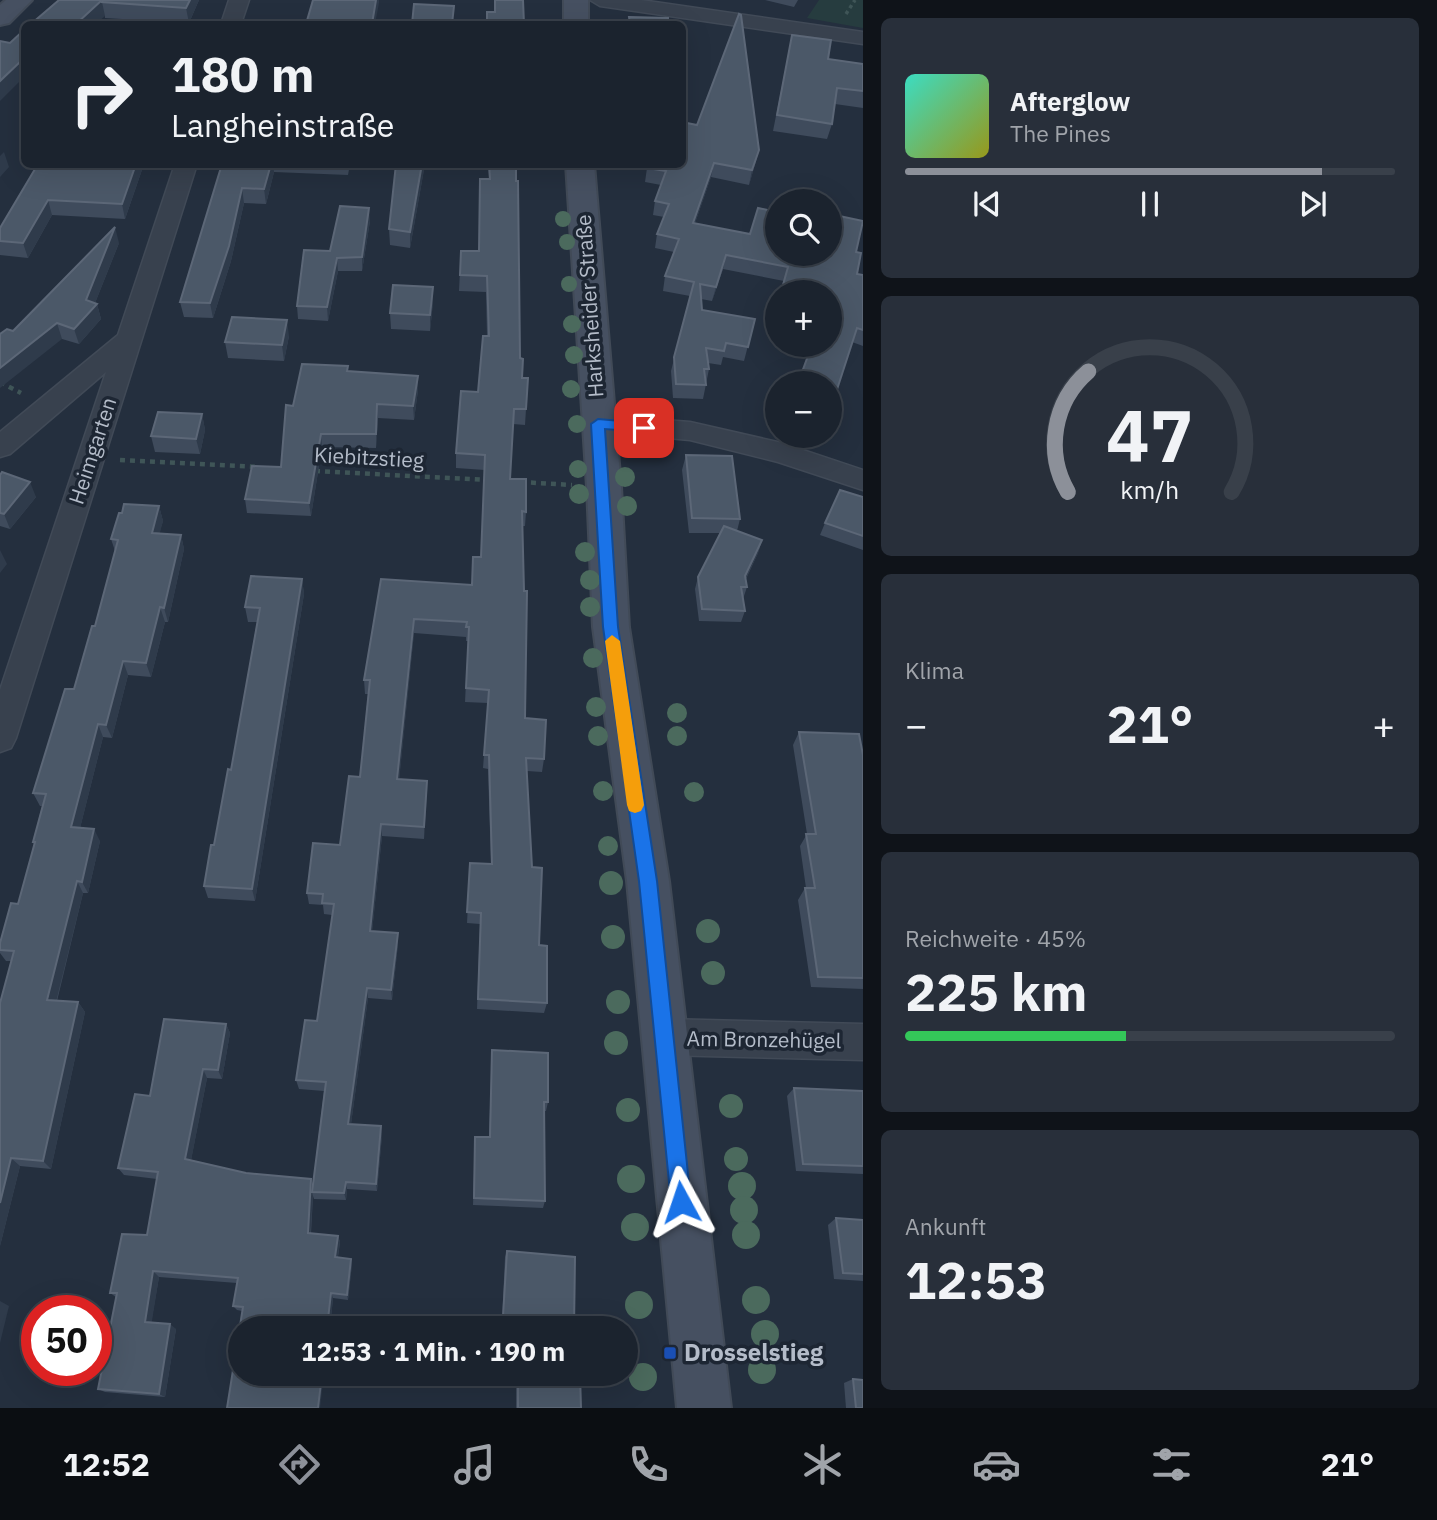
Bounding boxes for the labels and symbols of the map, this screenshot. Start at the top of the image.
street label: Harksheider Straße [569,214,609,398]
street label: Heimgarten [62,394,122,508]
pin [614,398,674,458]
street label: Kiebitzstieg [313,440,425,474]
street label: Am Bronzehügel [686,1024,842,1054]
position arrow [644,1165,718,1239]
speed limit sign: 50 [21,1295,112,1386]
place label: Drosselstieg [684,1336,824,1368]
marker: Drosselstieg [662,1345,678,1361]

